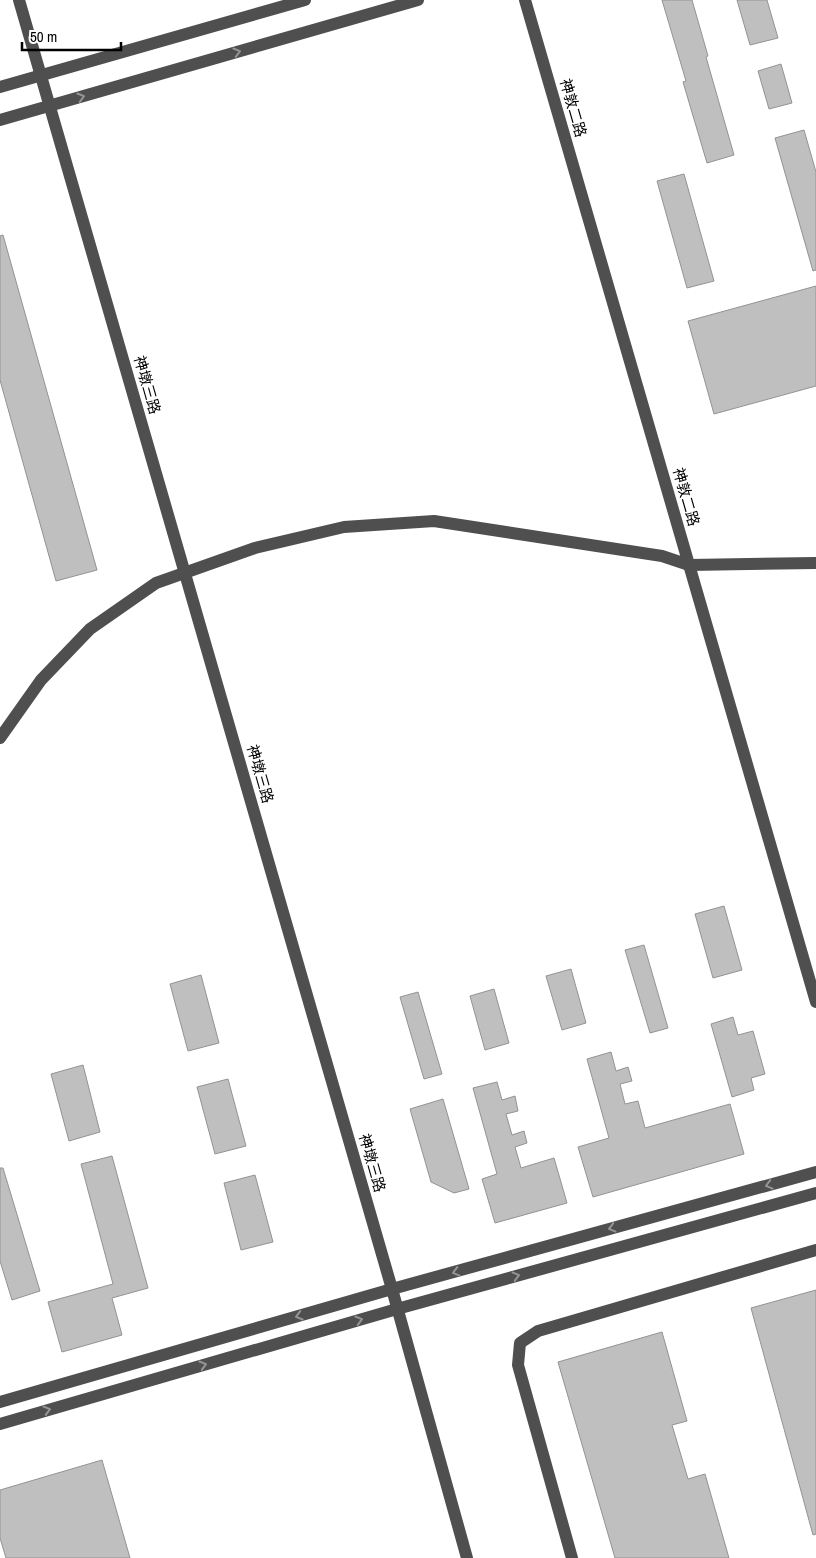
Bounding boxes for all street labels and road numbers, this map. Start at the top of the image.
street label: 神敦二路 [555,76,592,140]
street label: 神墩三路 [129,353,166,417]
street label: 神敦二路 [668,465,705,529]
street label: 神墩三路 [242,742,279,806]
street label: 神墩三路 [354,1131,391,1195]

